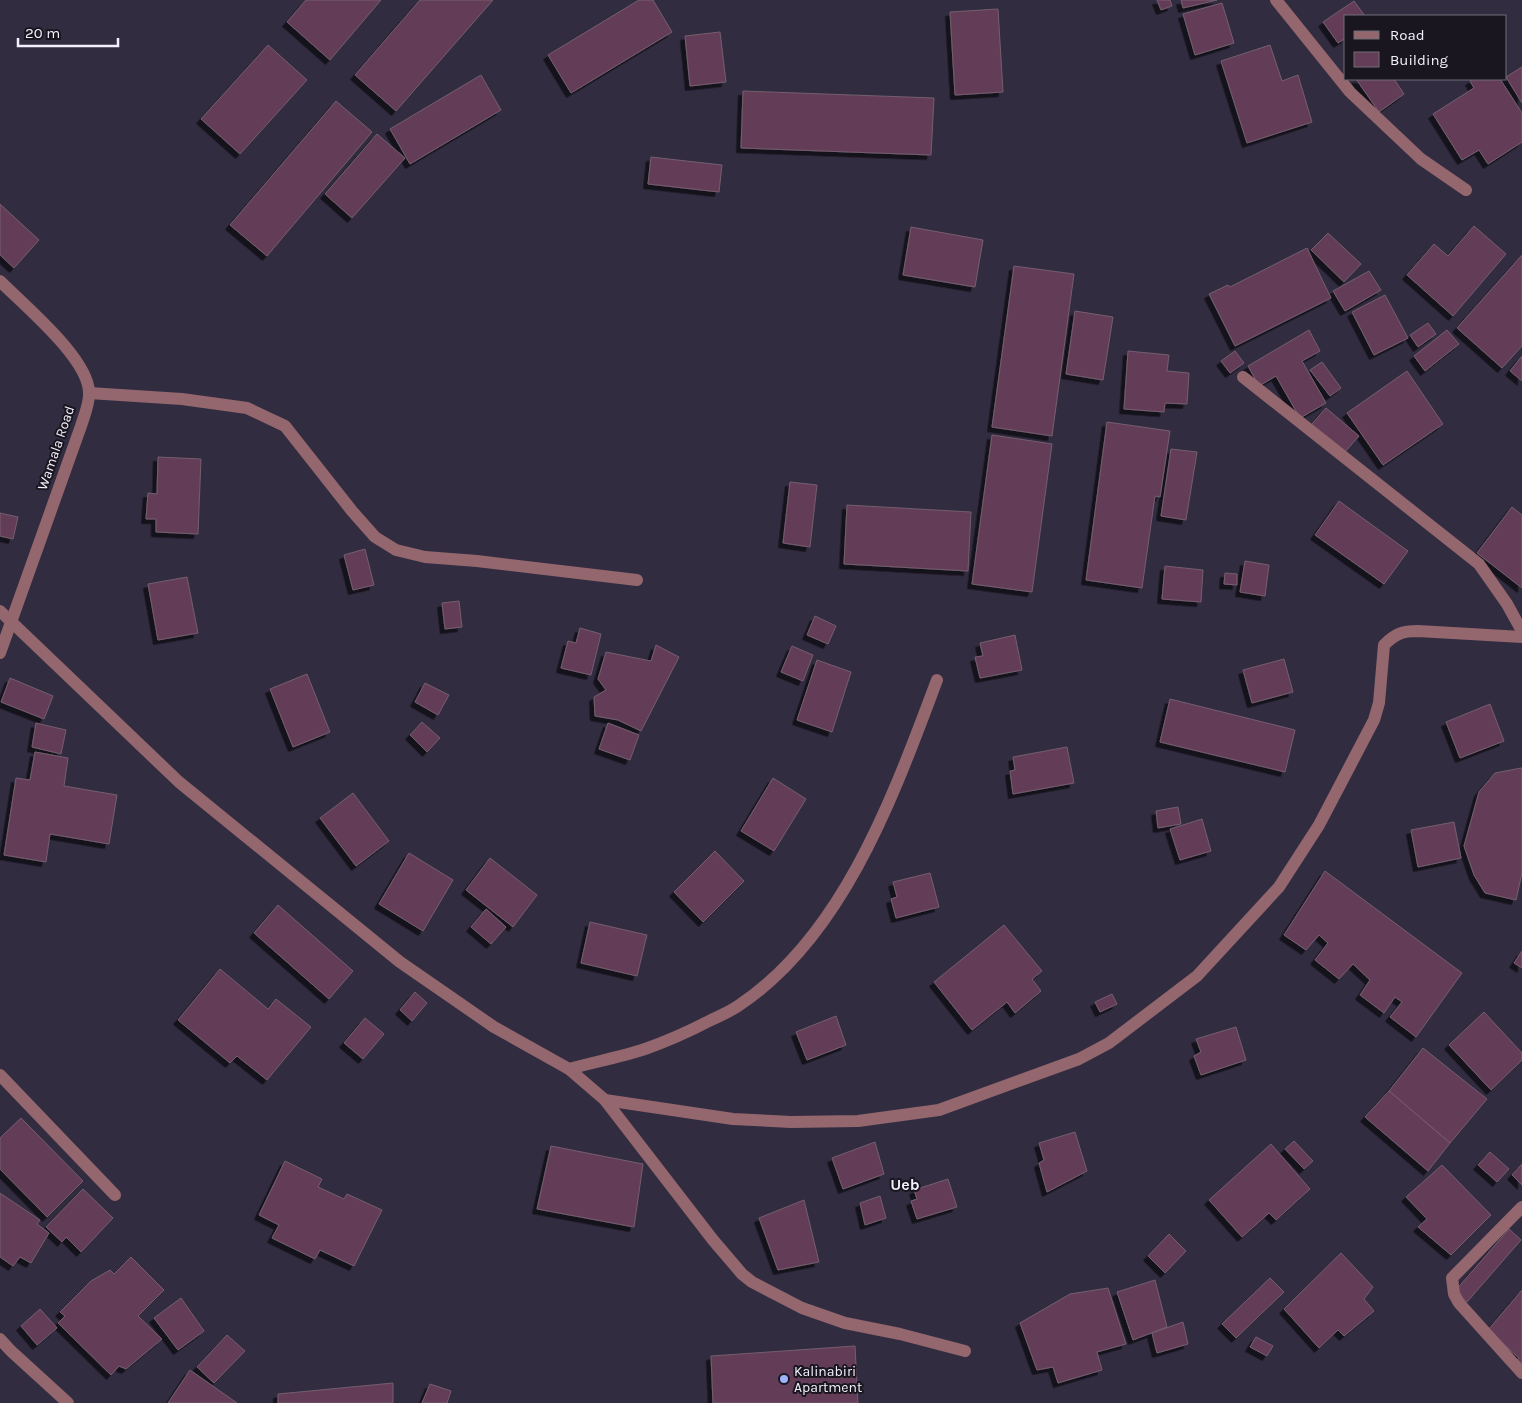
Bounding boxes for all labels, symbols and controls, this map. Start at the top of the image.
scale bar [18,15,118,47]
legend [1344,15,1507,80]
text: 20 m [25,24,60,42]
text: Road [1390,26,1425,44]
text: Building [1390,51,1448,69]
street label: Wamala Road [34,404,78,492]
district label: Ueb [890,1175,920,1194]
place label: Kalinabiri Apartment [794,1363,862,1396]
marker: Kalinabiri Apartment [778,1373,790,1385]

